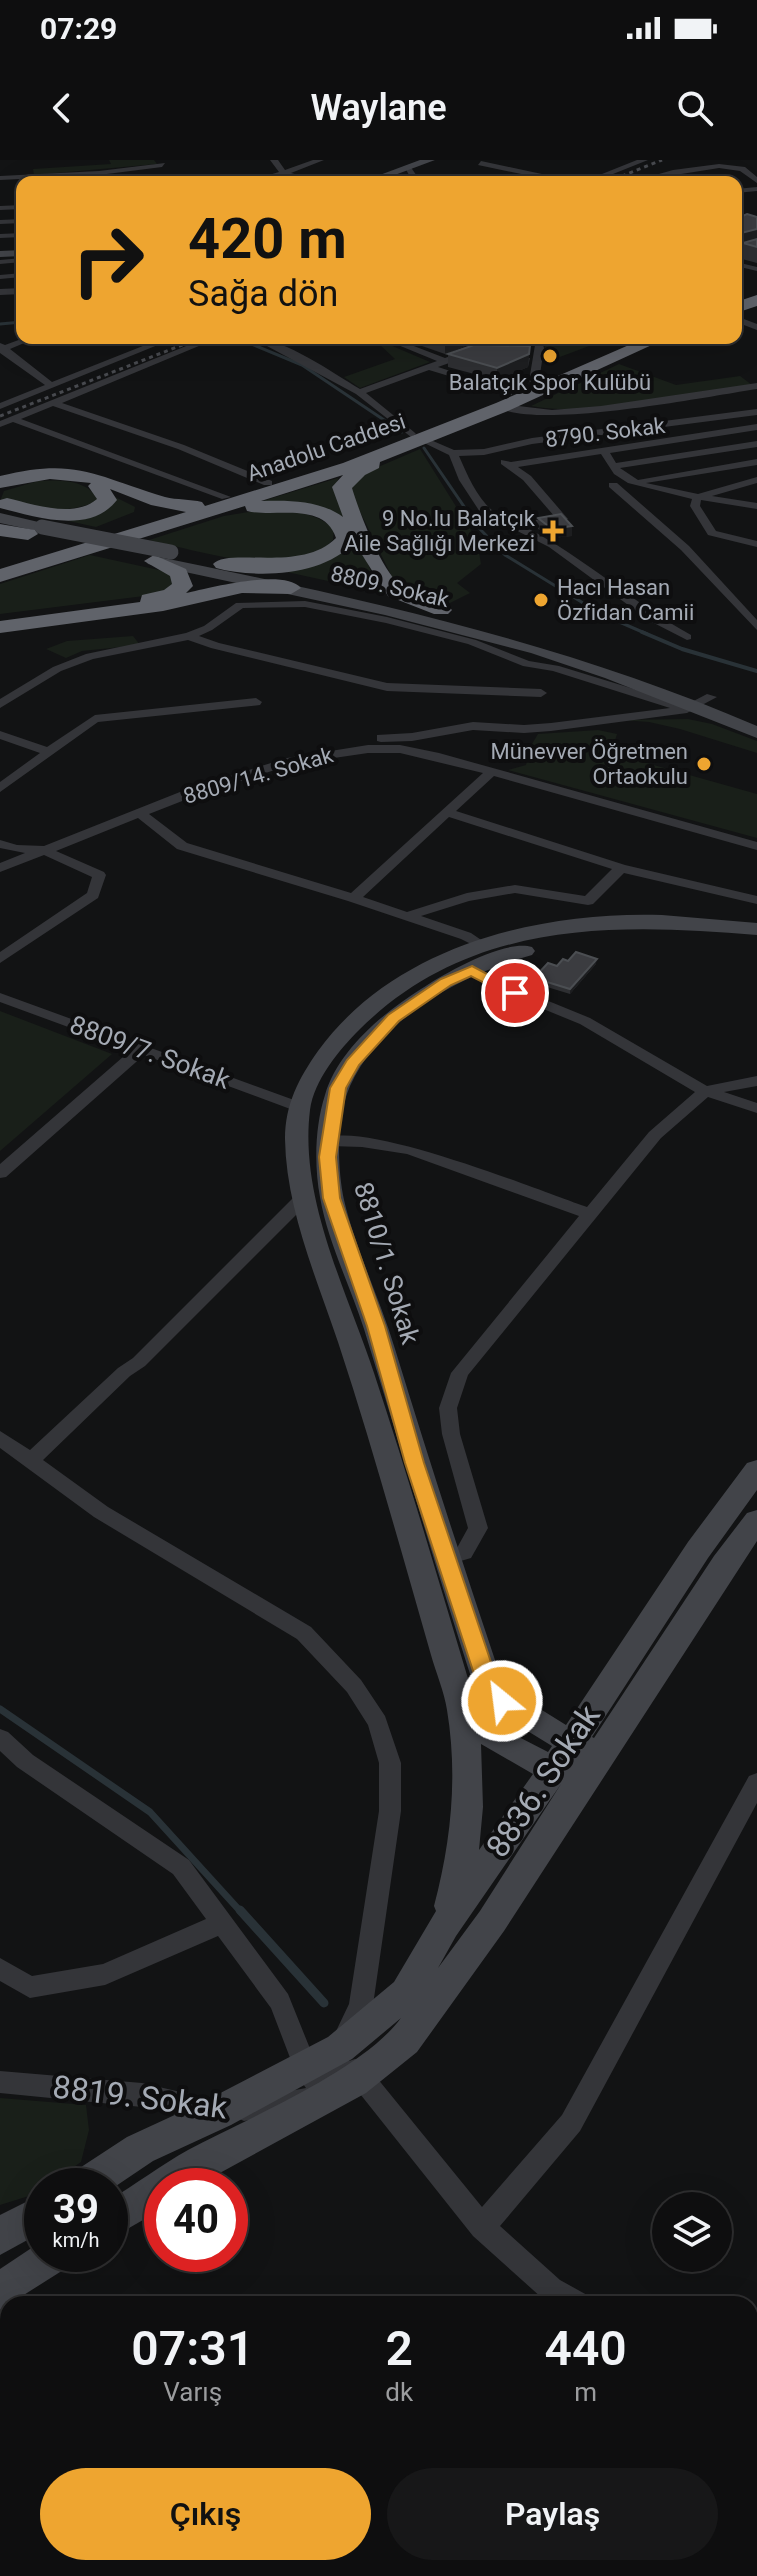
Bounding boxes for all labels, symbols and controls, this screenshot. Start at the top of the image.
text: 07:29 [40,11,117,46]
icon: back [40,86,84,130]
icon: search [673,86,717,130]
text: Waylane [310,87,447,129]
text: 420 m [188,206,347,272]
icon: right [56,208,160,312]
text: Sağa dön [188,273,338,315]
marker: Balatçık Spor Kulübü [541,347,559,365]
place label: Balatçık Spor Kulübü [449,370,651,395]
street label: Anadolu Caddesi [244,409,409,486]
street label: 8790. Sokak [544,413,667,452]
place label: 9 No.lu Balatçık Aile Sağlığı Merkezi [344,506,536,556]
marker: 9 No.lu Balatçık Aile Sağlığı Merkezi [542,520,564,542]
street label: 8809. Sokak [328,561,452,612]
place label: Hacı Hasan Özfidan Camii [557,575,694,625]
marker: Hacı Hasan Özfidan Camii [532,591,550,609]
place label: Münevver Öğretmen Ortaokulu [491,739,688,789]
street label: 8809/14. Sokak [180,742,337,809]
marker: Münevver Öğretmen Ortaokulu [695,755,713,773]
pin [481,959,549,1027]
icon: arrive [493,971,537,1015]
street label: 8809/7. Sokak [66,1009,235,1095]
street label: 8810/1. Sokak [348,1178,426,1348]
position arrow [460,1659,544,1743]
street label: 8836. Sokak [478,1697,608,1864]
street label: 8819. Sokak [51,2067,230,2127]
speed limit sign: 40 [144,2168,248,2272]
text: 39 [53,2186,99,2233]
map controls [652,2192,732,2272]
button: layers [652,2192,732,2272]
text: km/h [53,2228,99,2252]
text: 07:31 [131,2320,254,2377]
text: 2 [386,2320,413,2377]
text: 440 [544,2320,627,2377]
text: Varış [163,2377,222,2407]
text: dk [385,2377,413,2407]
text: m [574,2377,597,2407]
button: Çıkış [40,2468,371,2560]
button: Paylaş [387,2468,718,2560]

